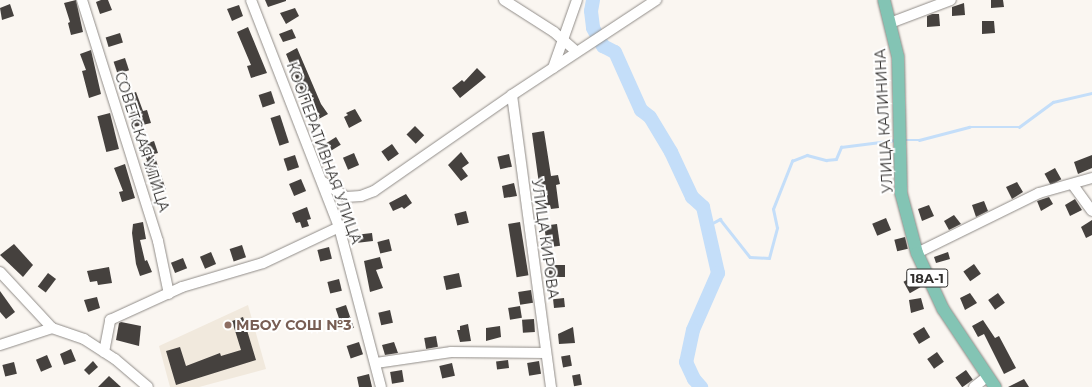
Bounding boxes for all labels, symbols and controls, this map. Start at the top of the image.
street label: УЛИЦА КАЛИНИНА [872,48,896,194]
street label: КООПЕРАТИВНАЯ УЛИЦА [283,60,365,246]
street label: СОВЕТСКАЯ УЛИЦА [111,70,173,214]
street label: УЛИЦА КИРОВА [528,178,562,300]
road number: 18А-1 [906,267,948,289]
place label: МБОУ СОШ №3 [236,317,351,333]
marker: МБОУ СОШ №3 [223,320,233,330]

